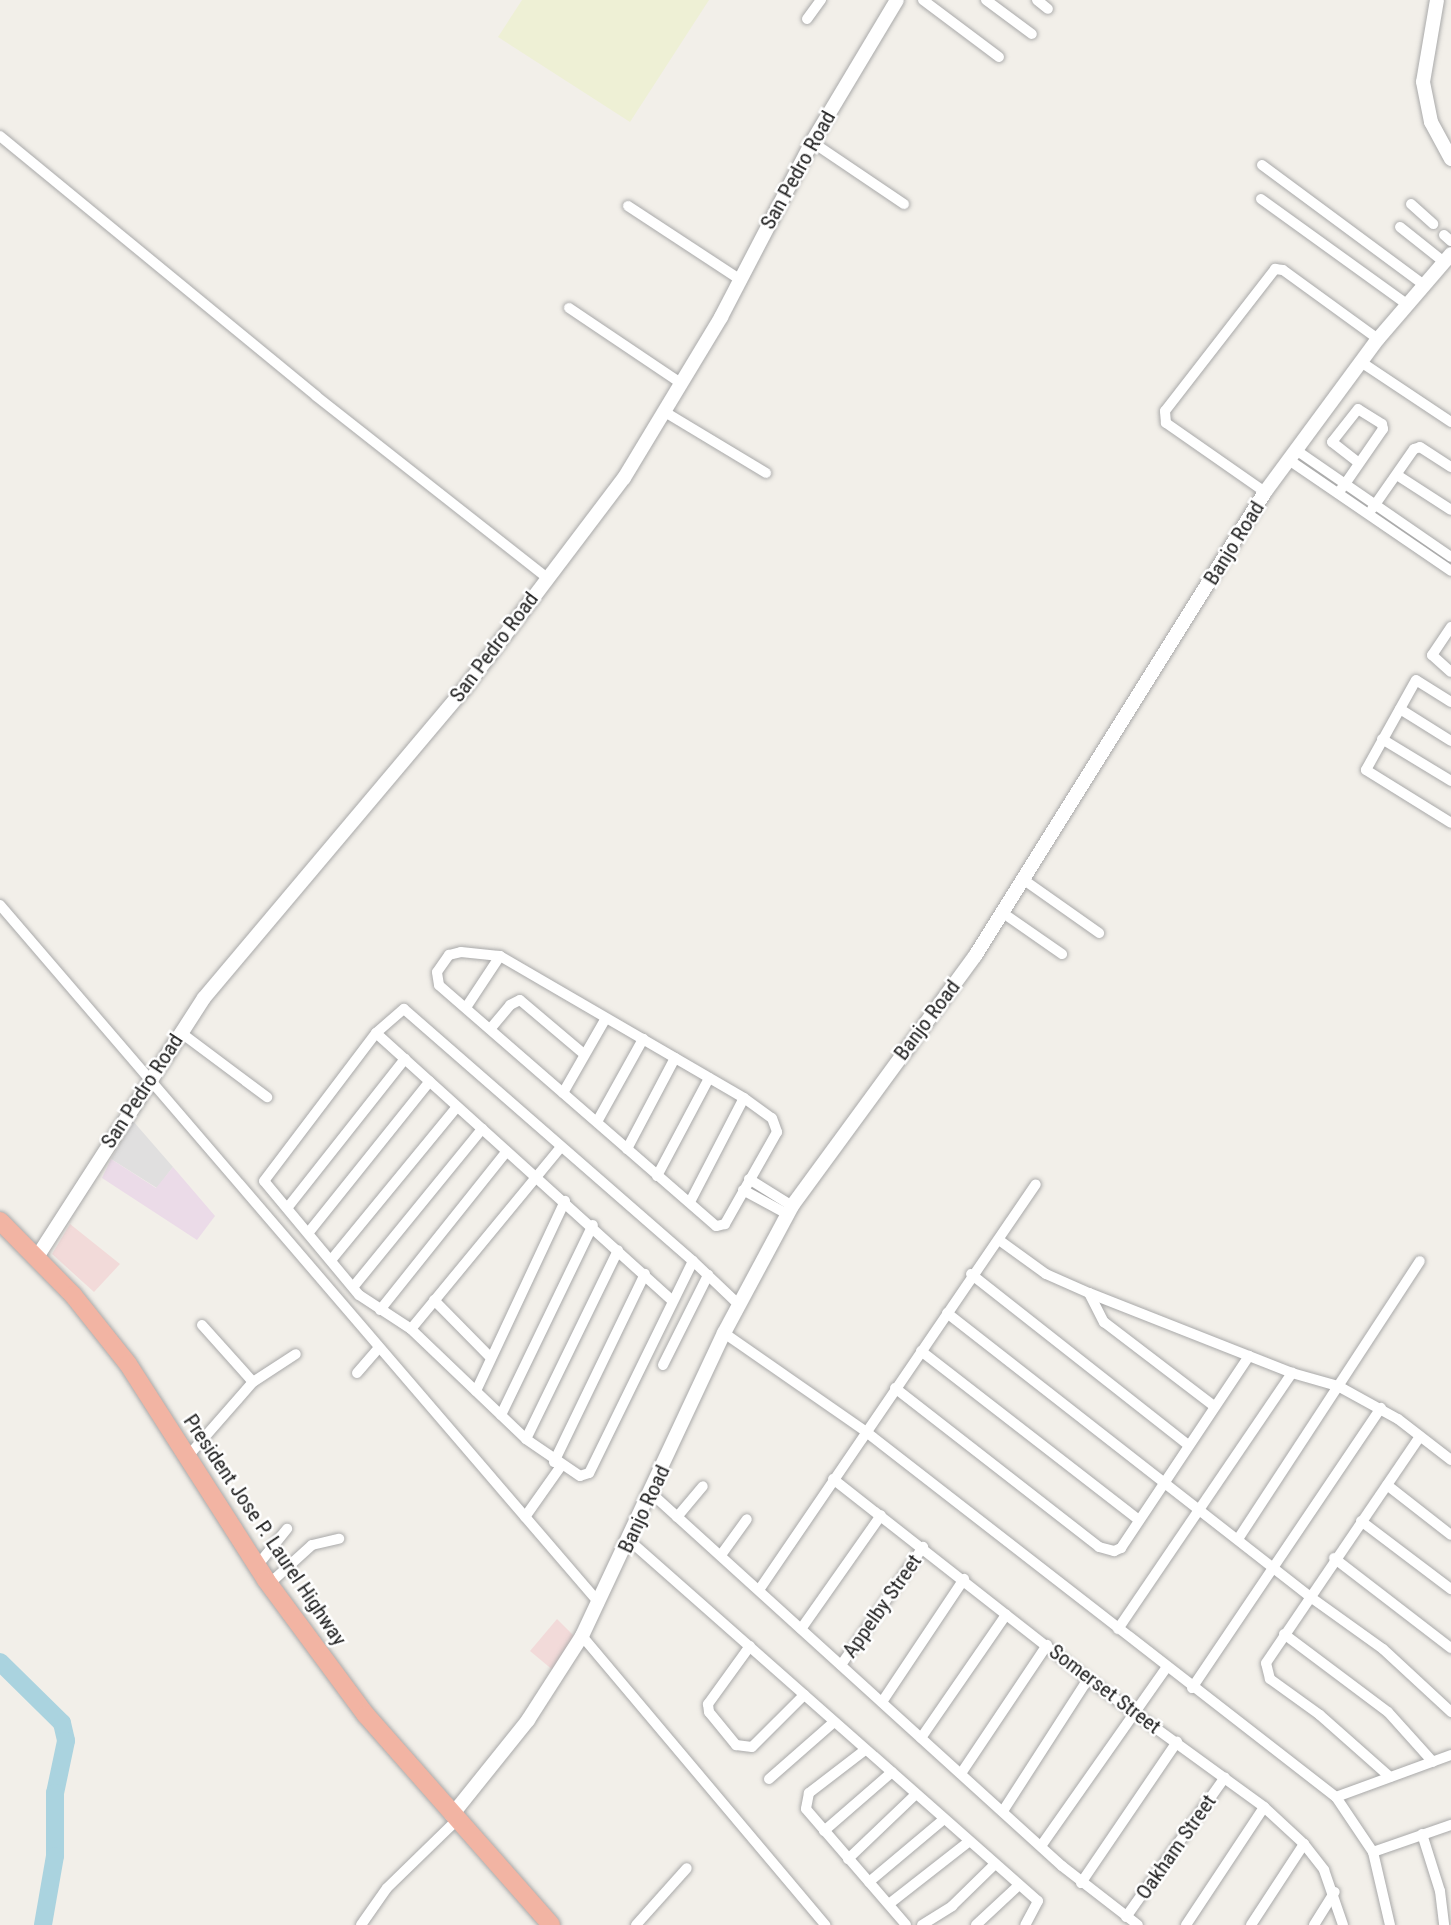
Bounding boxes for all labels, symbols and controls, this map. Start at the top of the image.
street label: San Pedro Road [755,106,841,234]
street label: Banjo Road [1198,496,1270,590]
street label: San Pedro Road [444,587,544,707]
street label: Banjo Road [889,975,965,1065]
street label: San Pedro Road [96,1029,188,1153]
street label: President Jose P. Laurel Highway [178,1410,352,1650]
street label: Banjo Road [613,1461,675,1557]
street label: Appelby Street [837,1549,927,1663]
street label: Somerset Street [1044,1639,1166,1739]
street label: Oakham Street [1131,1790,1221,1904]

